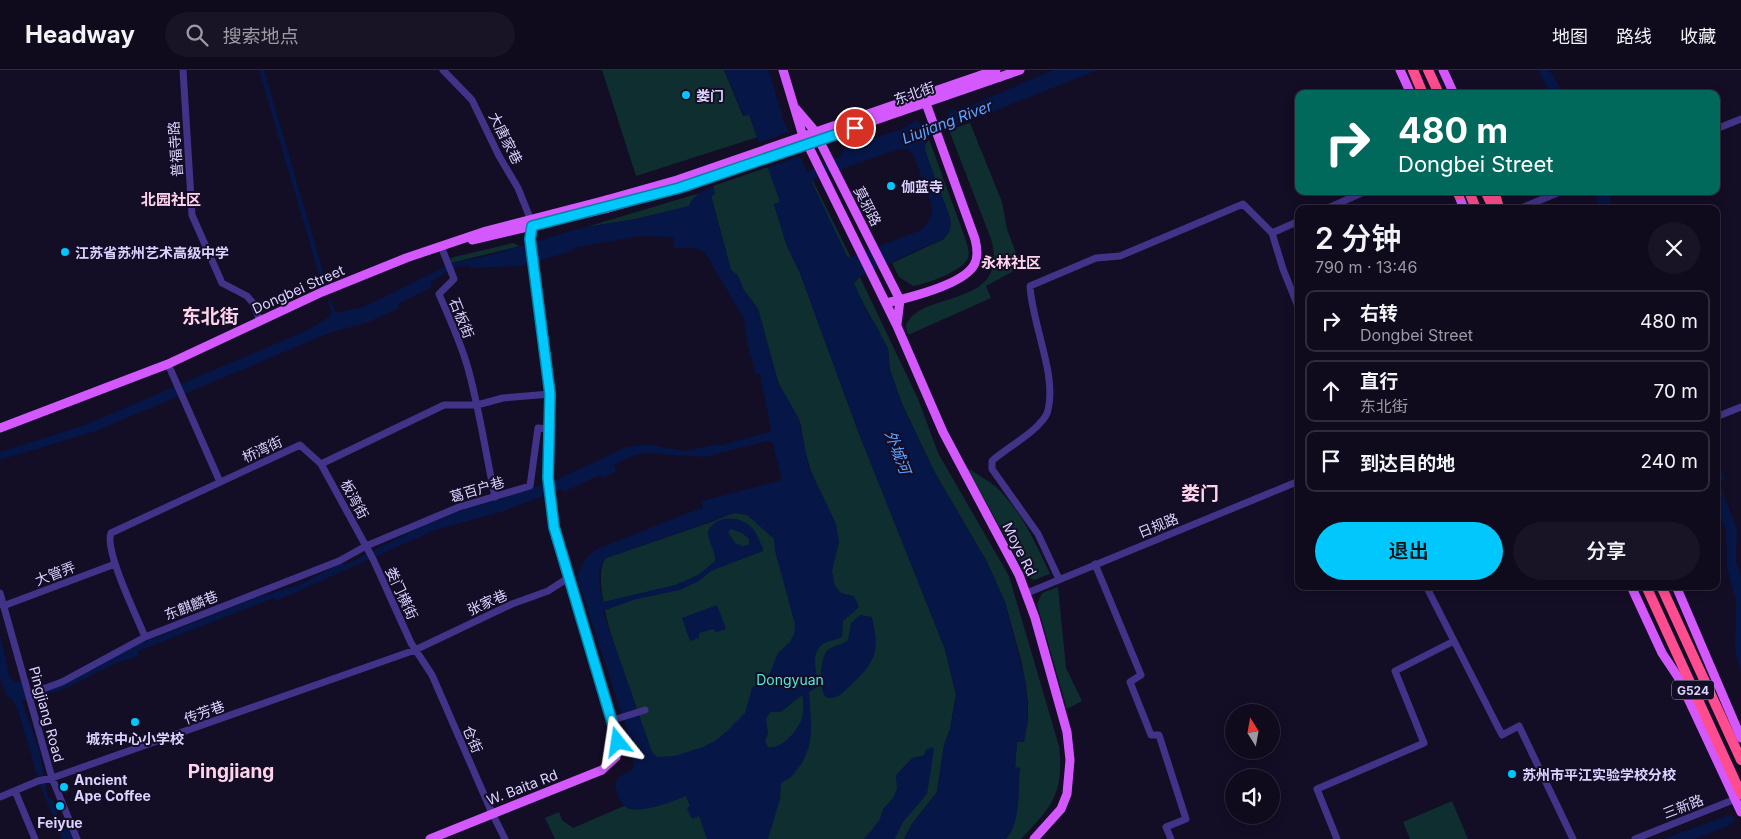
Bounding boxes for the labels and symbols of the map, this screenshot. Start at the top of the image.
street label: 东北街 [891,78,937,108]
place label: 娄门 [696,87,724,104]
marker: 娄门 [680,89,692,101]
water label: Liujiang River [899,96,995,148]
pin [834,107,876,149]
street label: 大唐家巷 [486,109,526,167]
street label: 普福寺路 [165,120,185,178]
place label: 伽蓝寺 [901,178,943,195]
marker: 伽蓝寺 [885,180,897,192]
street label: 莫邪路 [851,183,885,229]
district label: 北园社区 [141,190,201,209]
place label: 江苏省苏州艺术高级中学 [75,244,229,261]
marker: 江苏省苏州艺术高级中学 [59,246,71,258]
district label: 永林社区 [981,253,1041,272]
street label: Dongbei Street [249,261,347,317]
street label: 石板街 [446,295,478,341]
district label: 东北街 [181,305,239,328]
water label: 外城河 [881,428,916,479]
street label: 桥湾街 [239,432,285,466]
street label: 葛百户巷 [448,473,506,505]
street label: 板湾街 [338,476,372,522]
district label: 娄门 [1181,482,1219,505]
street label: 日规路 [1135,509,1181,541]
street label: Moye Rd [999,519,1041,579]
street label: 大管弄 [32,558,78,588]
street label: 娄门横街 [382,564,422,622]
street label: 张家巷 [464,586,510,618]
street label: 东麒麟巷 [162,587,220,623]
street label: Pingjiang Road [26,664,68,764]
park label: Dongyuan [756,671,824,688]
road number: G524 [1672,680,1714,700]
street label: 传芳巷 [181,697,227,727]
north arrow [1225,704,1280,759]
position arrow [591,715,643,767]
marker: 城东中心小学校 [129,716,141,728]
street label: 仓街 [460,723,486,755]
place label: 城东中心小学校 [86,730,184,747]
district label: Pingjiang [188,760,274,783]
street label: W. Baita Rd [484,766,560,808]
place label: 苏州市平江实验学校分校 [1522,766,1676,783]
marker: 苏州市平江实验学校分校 [1506,768,1518,780]
place label: Ancient Ape Coffee [74,771,151,804]
marker: Ancient Ape Coffee [58,781,70,793]
street label: 三新路 [1660,791,1706,821]
marker: Feiyue [54,800,66,812]
place label: Feiyue [37,814,83,831]

